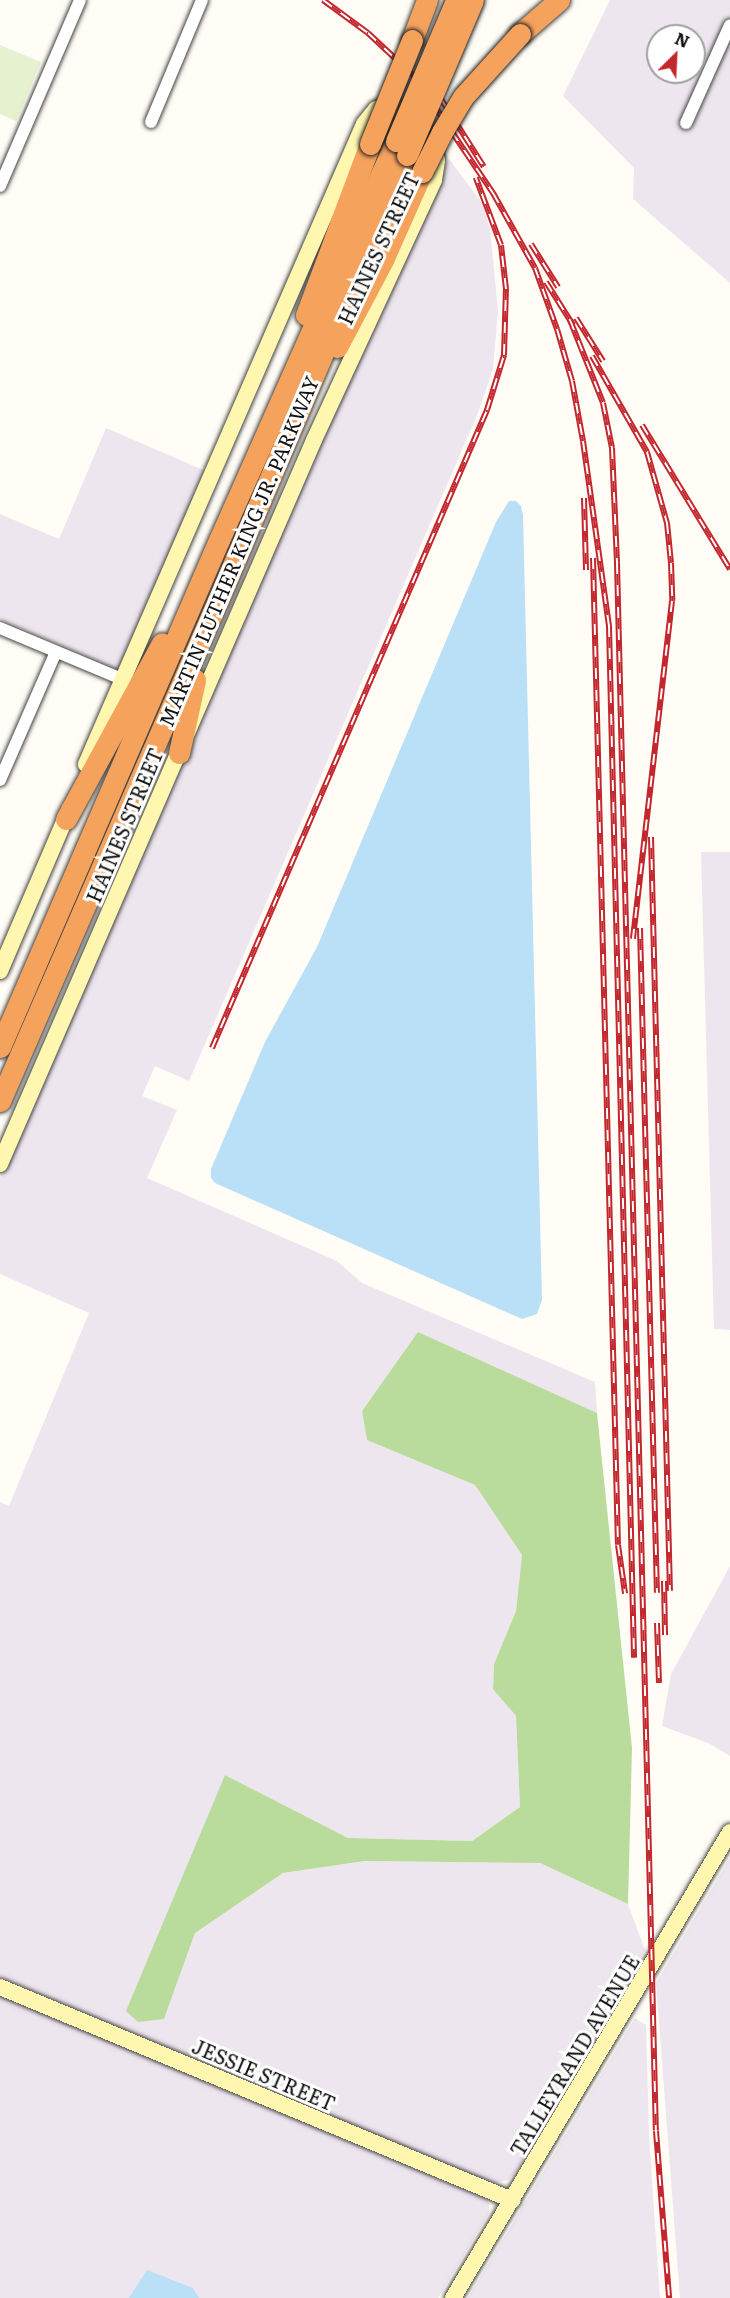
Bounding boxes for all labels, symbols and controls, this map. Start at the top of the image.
north arrow [646,24,706,84]
text: N [671,26,694,53]
street label: HAINES STREET [332,168,424,328]
street label: MARTIN LUTHER KING JR. PARKWAY [153,372,323,730]
street label: HAINES STREET [81,744,167,906]
street label: TALLEYRAND AVENUE [504,1950,644,2160]
street label: JESSIE STREET [189,2033,339,2115]

